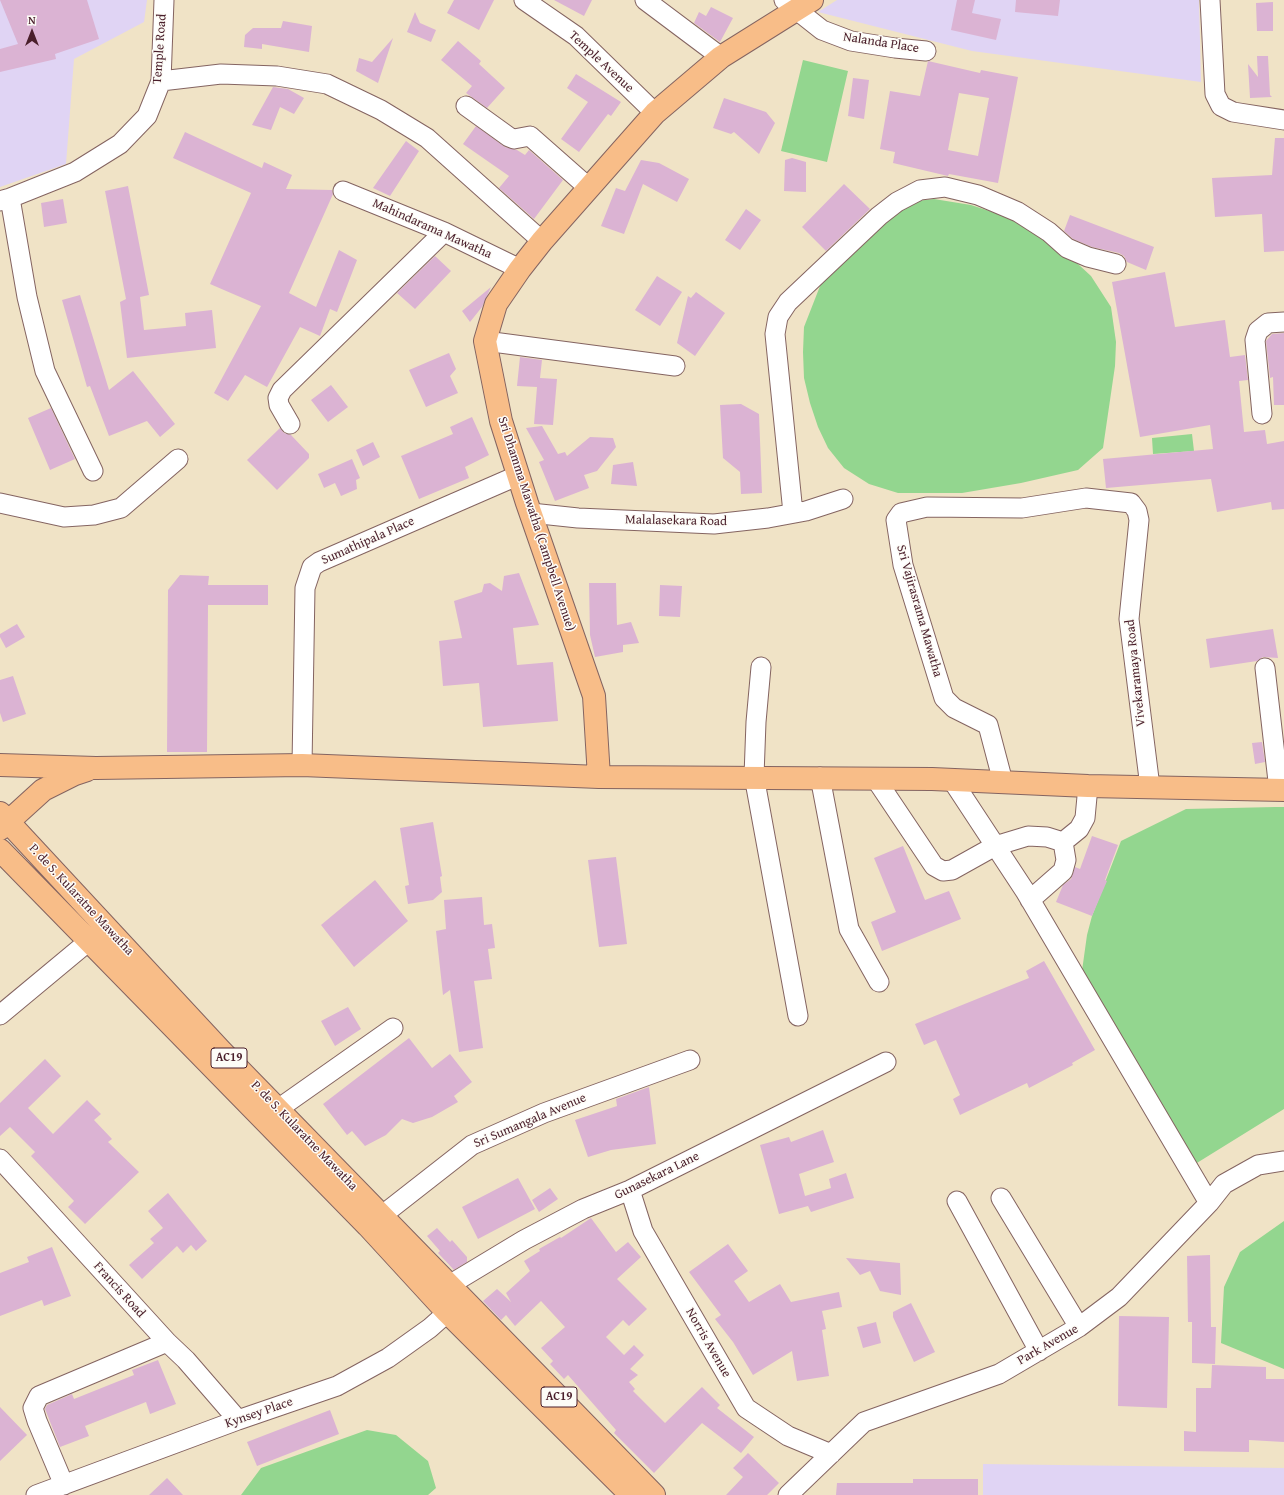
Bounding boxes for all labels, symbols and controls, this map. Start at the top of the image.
north arrow [12,12,52,52]
text: N [28,12,36,28]
street label: Temple Road [150,13,170,85]
street label: Temple Avenue [565,28,637,96]
street label: Nalanda Place [842,29,920,57]
street label: Mahindarama Mawatha [370,196,494,262]
street label: Sri Dhamma Mawatha (Campbell Avenue) [494,415,578,633]
street label: Malalasekara Road [625,512,727,530]
street label: Sumathipala Place [319,514,417,568]
street label: Sri Vajirasrama Mawatha [893,543,945,679]
street label: Vivekaramaya Road [1123,619,1149,727]
street label: P. de S. Kularatne Mawatha [25,841,137,959]
road number: AC19 [211,1048,247,1068]
street label: P. de S. Kularatne Mawatha [247,1078,361,1194]
street label: Sri Sumangala Avenue [471,1090,589,1152]
street label: Gunasekara Lane [612,1149,702,1203]
street label: Francis Road [90,1259,148,1321]
street label: Norris Avenue [682,1306,734,1380]
street label: Park Avenue [1015,1321,1081,1369]
road number: AC19 [541,1387,577,1407]
street label: Kynsey Place [223,1394,295,1432]

